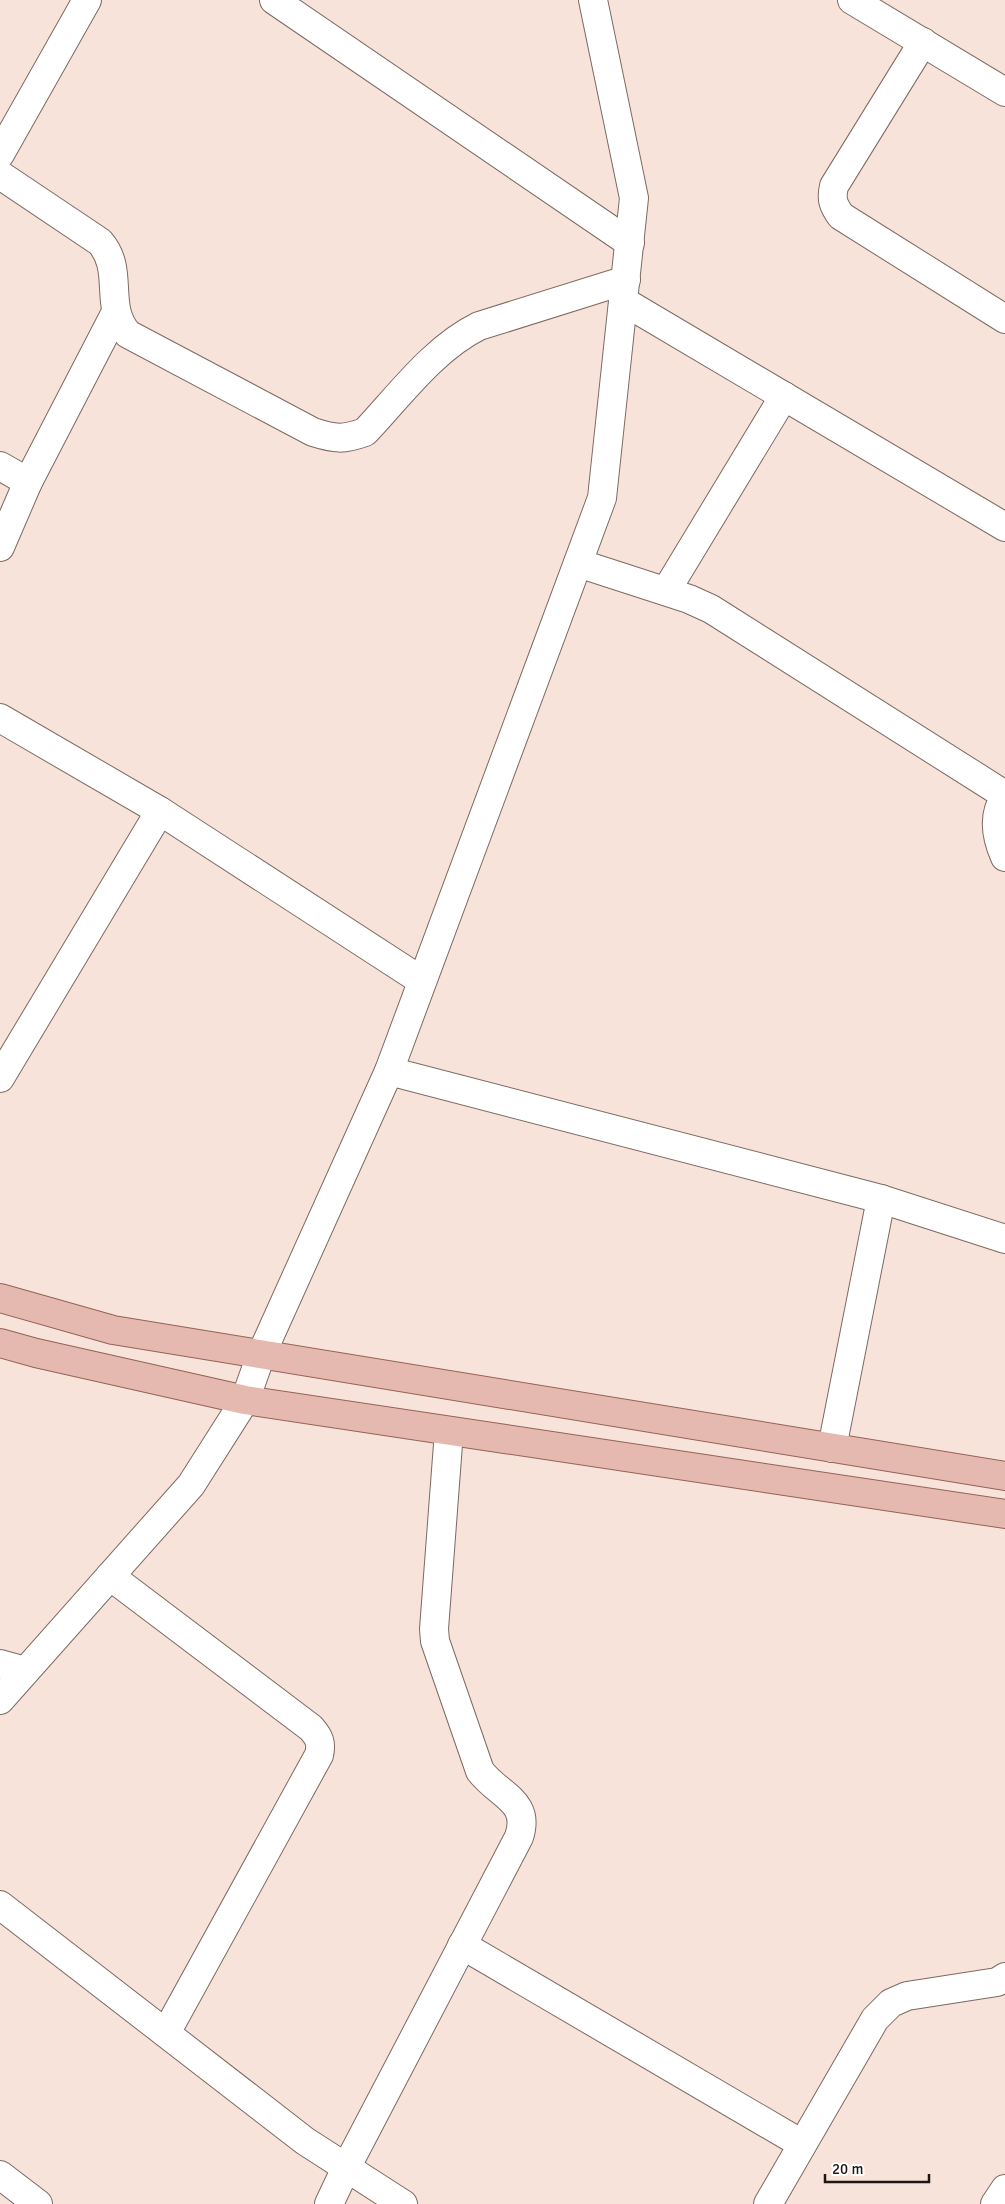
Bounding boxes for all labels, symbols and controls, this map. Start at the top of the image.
scale bar [825,2152,929,2184]
text: 20 m [832,2160,863,2178]

